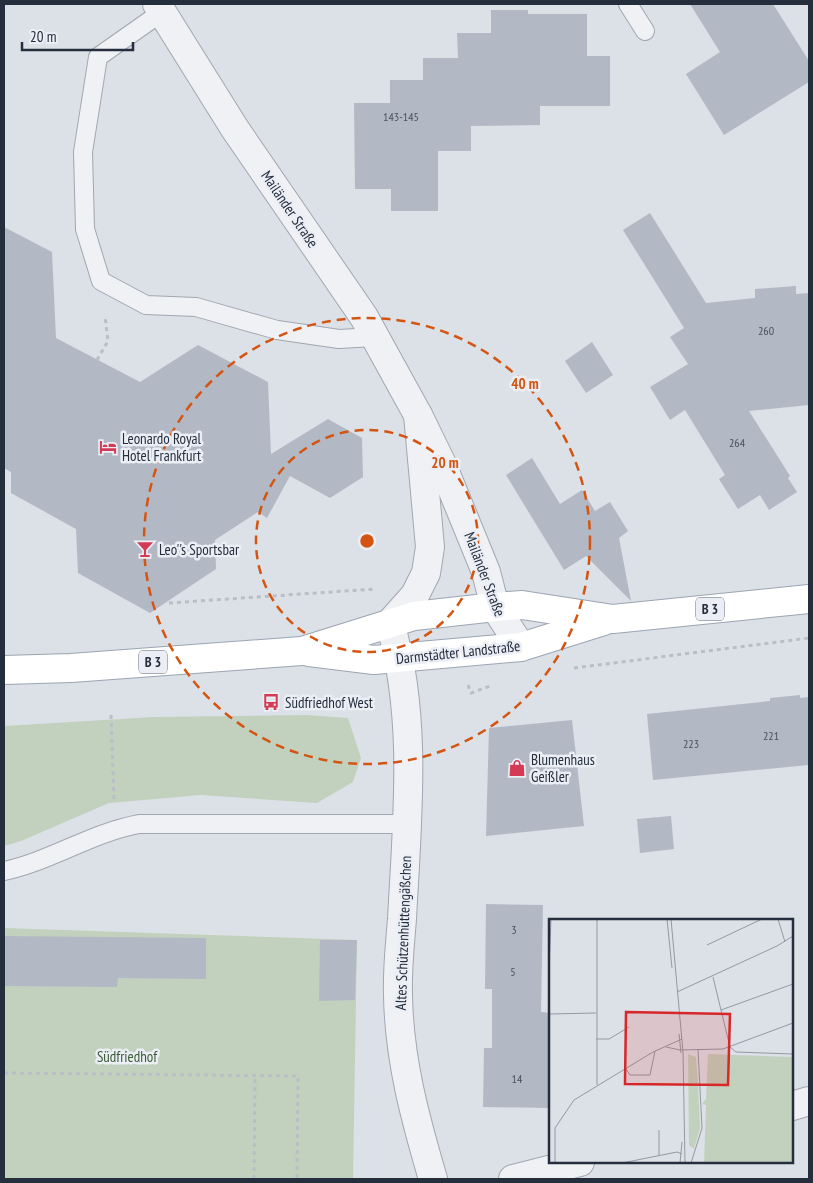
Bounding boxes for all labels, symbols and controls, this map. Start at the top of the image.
scale bar [22,20,134,52]
text: 20 m [30,27,56,46]
house number: 143-145 [383,109,419,124]
street label: Mailänder Straße [257,167,323,251]
house number: 260 [758,323,774,338]
text: 40 m [511,374,539,393]
place label: Leonardo Royal Hotel Frankfurt [122,429,202,465]
house number: 264 [729,435,746,450]
hotel icon: Leonardo Royal Hotel Frankfurt [98,437,118,457]
text: 20 m [431,453,459,472]
street label: Mailänder Straße [460,529,510,619]
centre of rings [358,532,376,550]
bar icon: Leo''s Sportsbar [135,539,155,559]
place label: Leo''s Sportsbar [159,540,240,559]
road number: B 3 [696,598,724,620]
street label: Darmstädter Landstraße [395,636,521,668]
road number: B 3 [139,650,167,674]
bus stop icon: Südfriedhof West [261,692,281,712]
place label: Südfriedhof West [285,693,373,712]
house number: 221 [763,728,779,743]
house number: 223 [683,736,699,751]
place label: Blumenhaus Geißler [531,750,595,786]
shop icon: Blumenhaus Geißler [507,758,527,778]
street label: Altes Schützenhüttengäßchen [391,855,415,1011]
inset map [549,919,793,1163]
house number: 3 [511,922,517,937]
house number: 5 [510,964,516,979]
park label: Südfriedhof [97,1047,158,1066]
house number: 14 [512,1071,523,1086]

